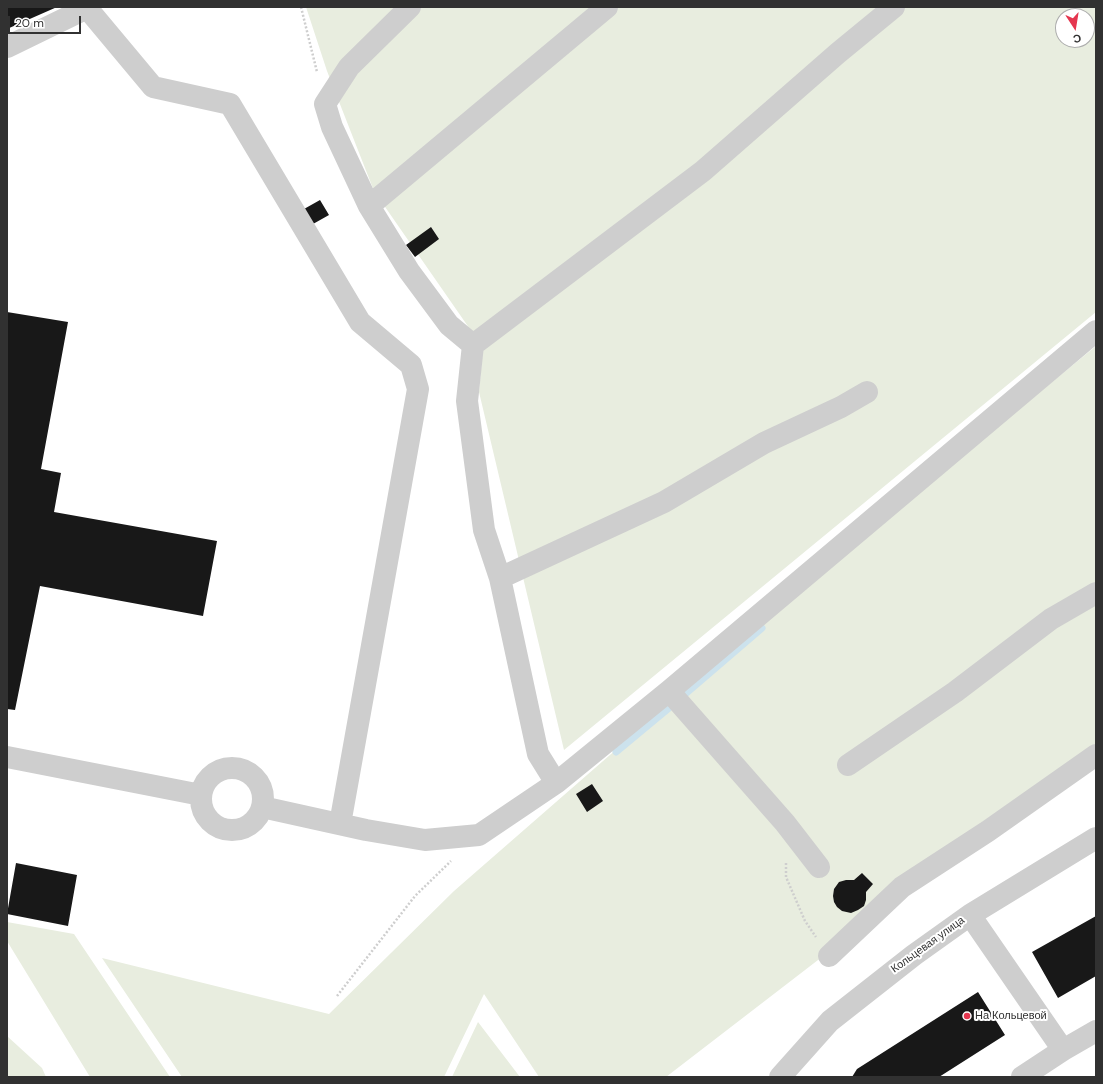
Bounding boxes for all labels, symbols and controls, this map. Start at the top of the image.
scale bar [10,8,83,34]
north arrow [1055,8,1095,48]
text: 20 m [15,15,44,31]
text: С [1072,31,1083,46]
street label: Кольцевая улица [889,914,967,976]
place label: На Кольцевой [975,1009,1047,1023]
marker: На Кольцевой [962,1011,972,1021]

